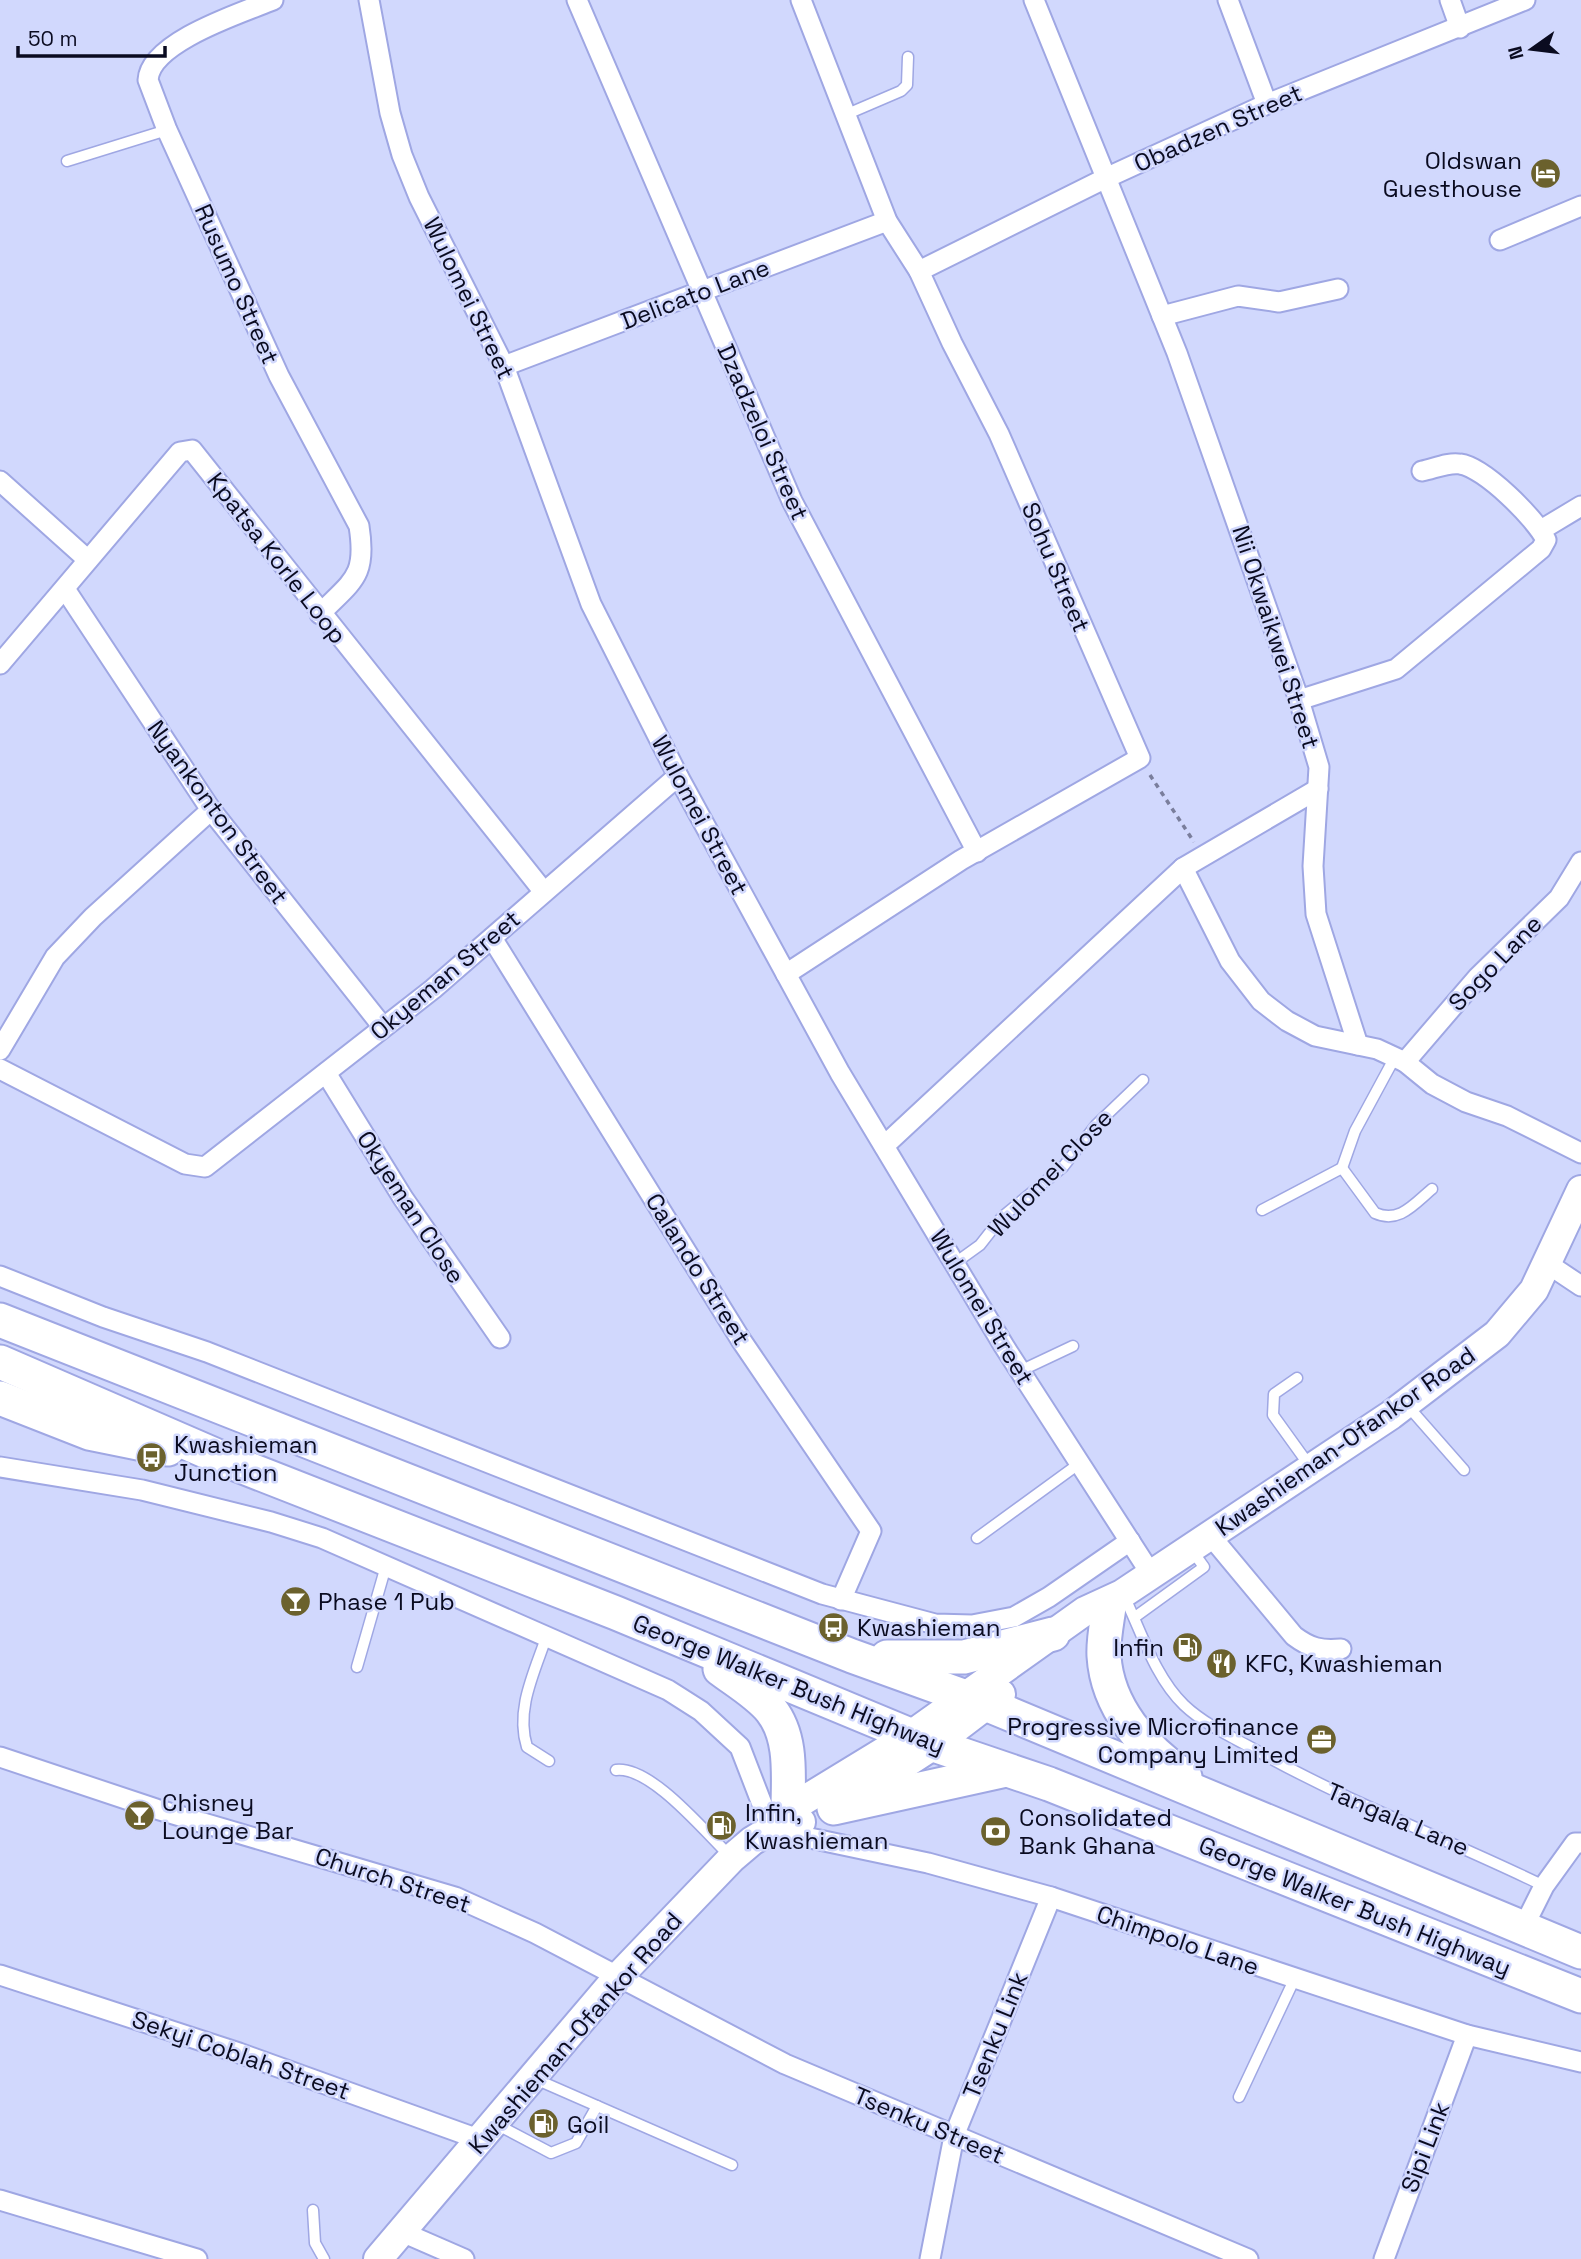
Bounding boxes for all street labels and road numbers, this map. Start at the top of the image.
street label: Obadzen Street [1129,77,1307,179]
street label: Rusumo Street [188,199,286,369]
street label: Wulomei Street [416,212,522,384]
street label: Delicato Lane [616,251,774,337]
street label: Dzadzeloi Street [710,339,816,525]
street label: Kpatsa Korle Loop [200,466,354,650]
street label: Sohu Street [1015,497,1097,637]
street label: Nii Okwaikwei Street [1225,521,1327,753]
street label: Nyankonton Street [141,714,295,910]
street label: Wulomei Street [645,730,755,900]
street label: Okyeman Street [364,903,526,1047]
street label: Sogo Lane [1442,908,1548,1018]
street label: Wulomei Close [981,1102,1119,1244]
street label: Okyeman Close [350,1125,472,1289]
street label: Calando Street [639,1187,757,1351]
street label: Wulomei Street [923,1223,1041,1391]
street label: Kwashieman-Ofankor Road [1209,1339,1481,1543]
street label: George Walker Bush Highway [628,1607,950,1761]
street label: Tangala Lane [1322,1775,1474,1863]
street label: George Walker Bush Highway [1194,1829,1516,1983]
street label: Church Street [311,1840,475,1920]
street label: Chimpolo Lane [1093,1898,1263,1982]
street label: Kwashieman-Ofankor Road [461,1906,689,2160]
street label: Tsenku Link [956,1967,1034,2103]
street label: Sekyi Coblah Street [128,2003,354,2107]
street label: Tsenku Street [849,2079,1009,2171]
street label: Sipi Link [1394,2097,1456,2197]

